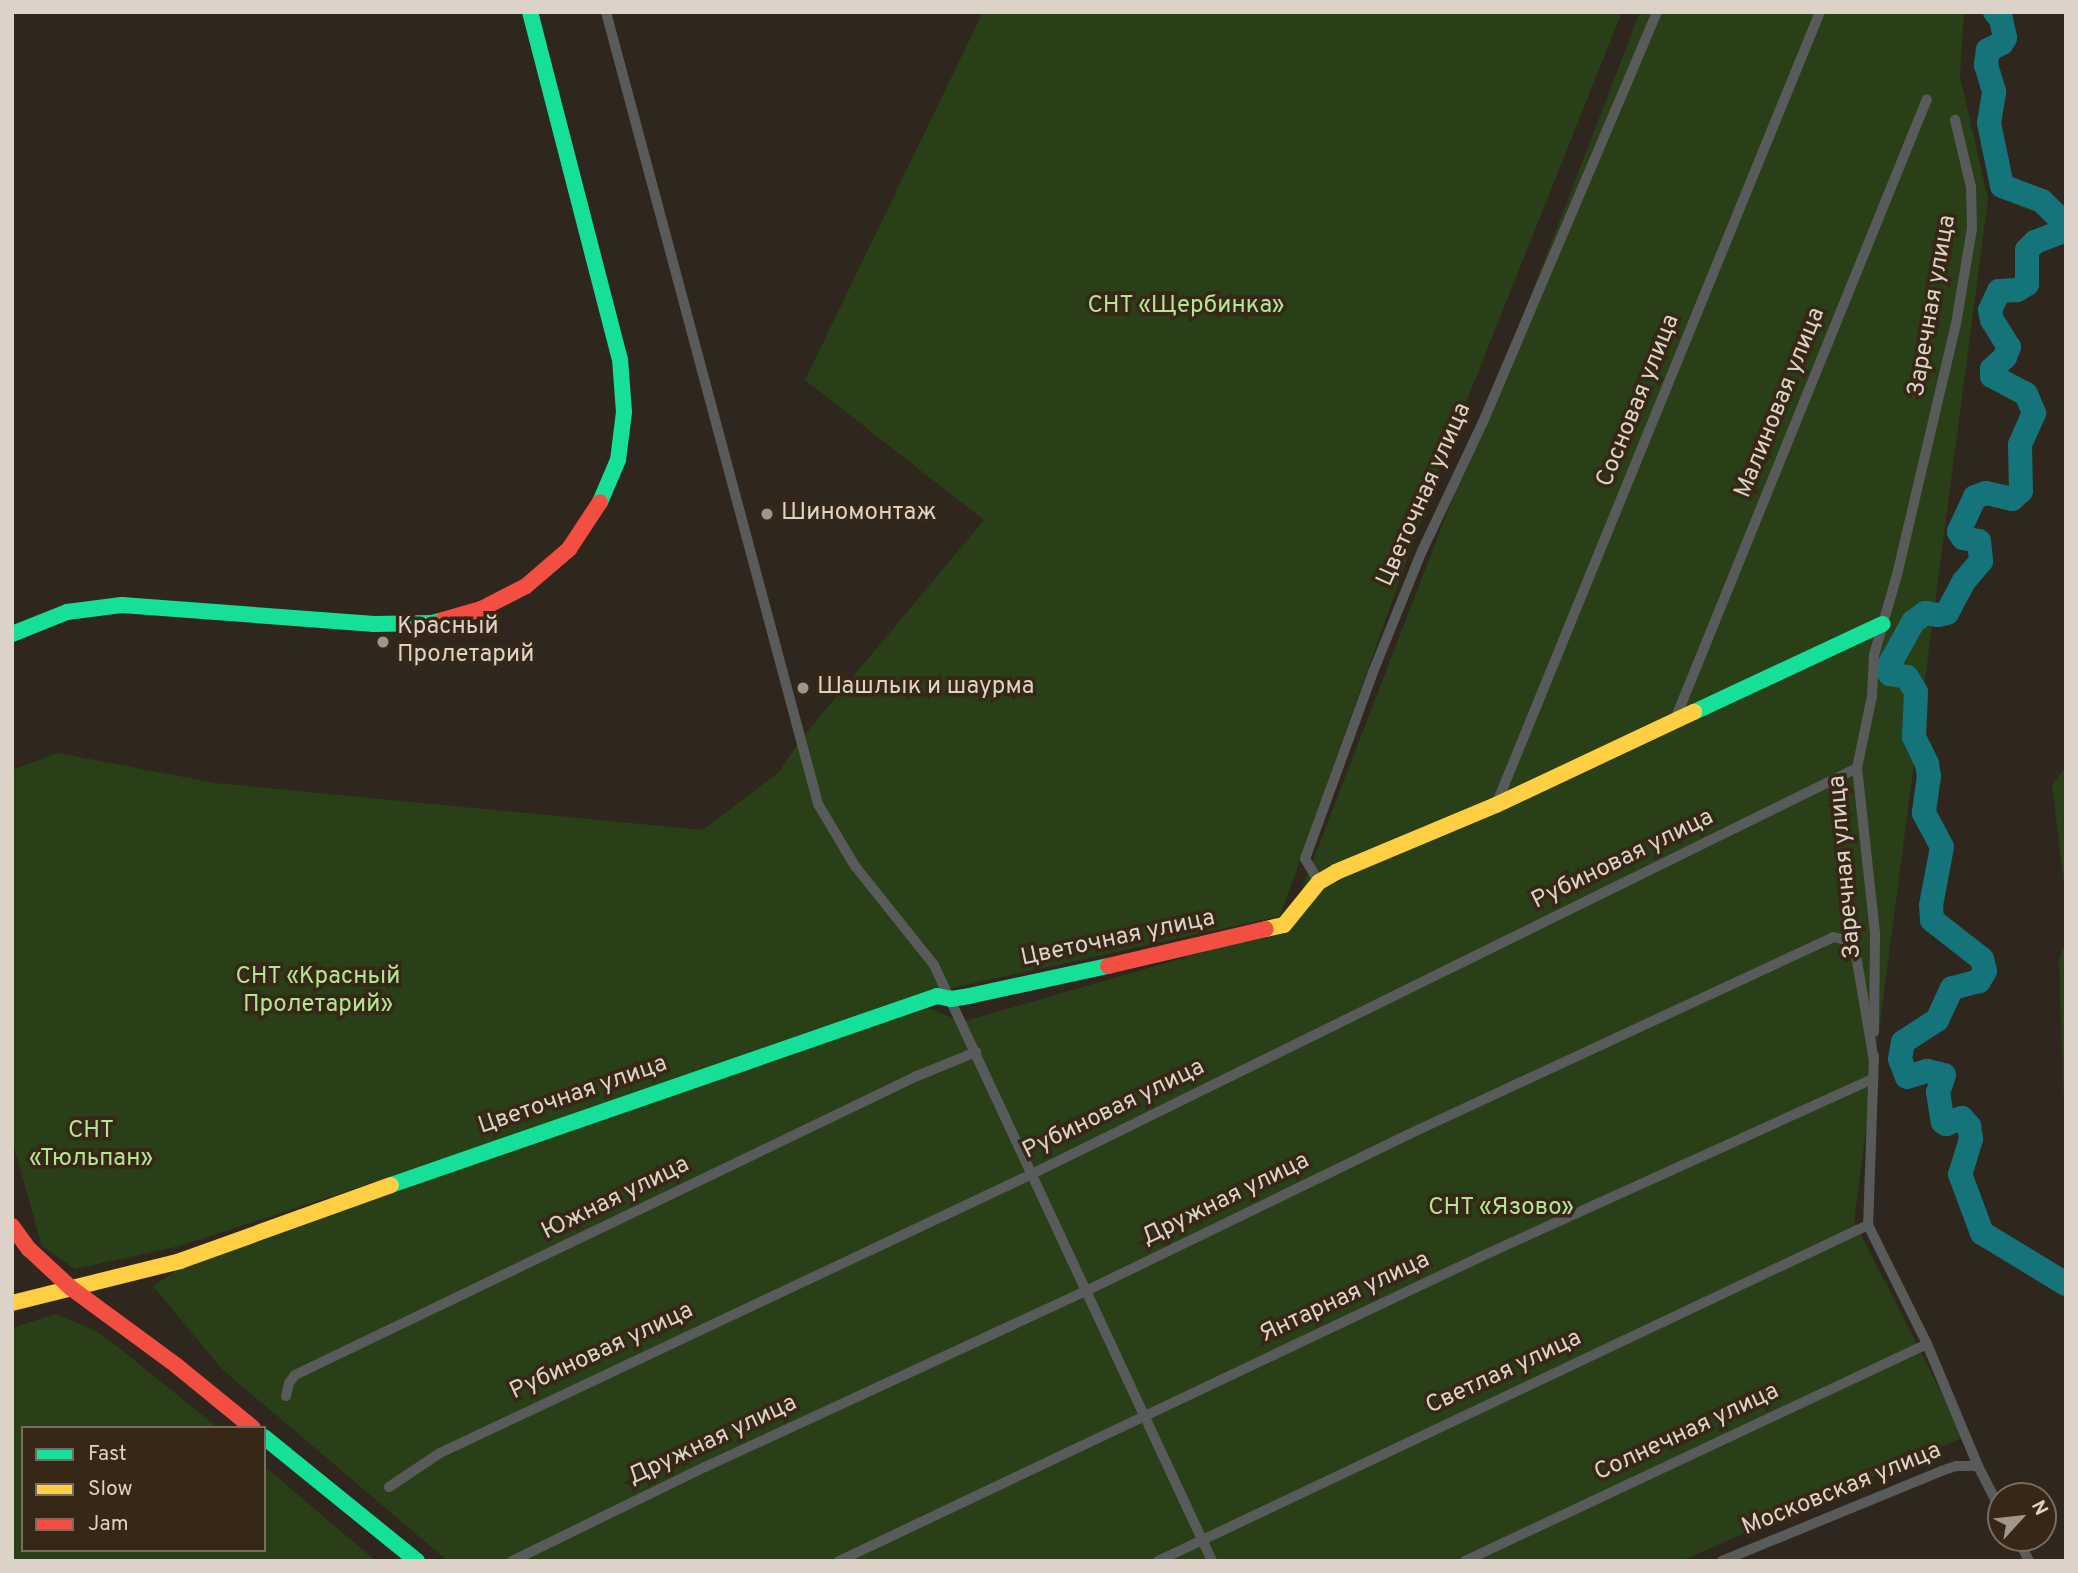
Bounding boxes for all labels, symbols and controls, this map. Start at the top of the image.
street label: Заречная улица [1903,213,1963,399]
park label: СНТ «Щербинка» [1087,293,1285,321]
street label: Малиновая улица [1730,304,1832,502]
street label: Сосновая улица [1591,311,1687,491]
street label: Цветочная улица [1372,399,1478,591]
place label: Шиномонтаж [781,500,937,528]
marker: Шиномонтаж [759,506,775,522]
place label: Красный Пролетарий [397,614,534,670]
marker: Красный Пролетарий [375,634,391,650]
place label: Шашлык и шаурма [817,674,1034,702]
marker: Шашлык и шаурма [795,680,811,696]
street label: Заречная улица [1824,774,1868,960]
street label: Рубиновая улица [1527,803,1719,917]
street label: Цветочная улица [1018,904,1218,974]
park label: СНТ «Красный Пролетарий» [235,964,401,1020]
street label: Цветочная улица [475,1050,671,1142]
street label: Рубиновая улица [1018,1053,1210,1167]
park label: СНТ «Тюльпан» [29,1118,153,1174]
street label: Дружная улица [1138,1147,1314,1253]
street label: Южная улица [538,1151,694,1247]
park label: СНТ «Язово» [1428,1195,1574,1223]
street label: Янтарная улица [1255,1246,1435,1350]
street label: Рубиновая улица [506,1297,698,1407]
street label: Светлая улица [1422,1324,1586,1422]
street label: Солнечная улица [1590,1378,1784,1488]
street label: Дружная улица [624,1389,802,1493]
legend [21,1426,266,1552]
street label: Московская улица [1738,1437,1946,1543]
text: Fast [88,1441,127,1468]
text: Slow [88,1476,133,1503]
north arrow [1987,1482,2057,1552]
text: N [2025,1497,2053,1520]
text: Jam [88,1511,129,1538]

